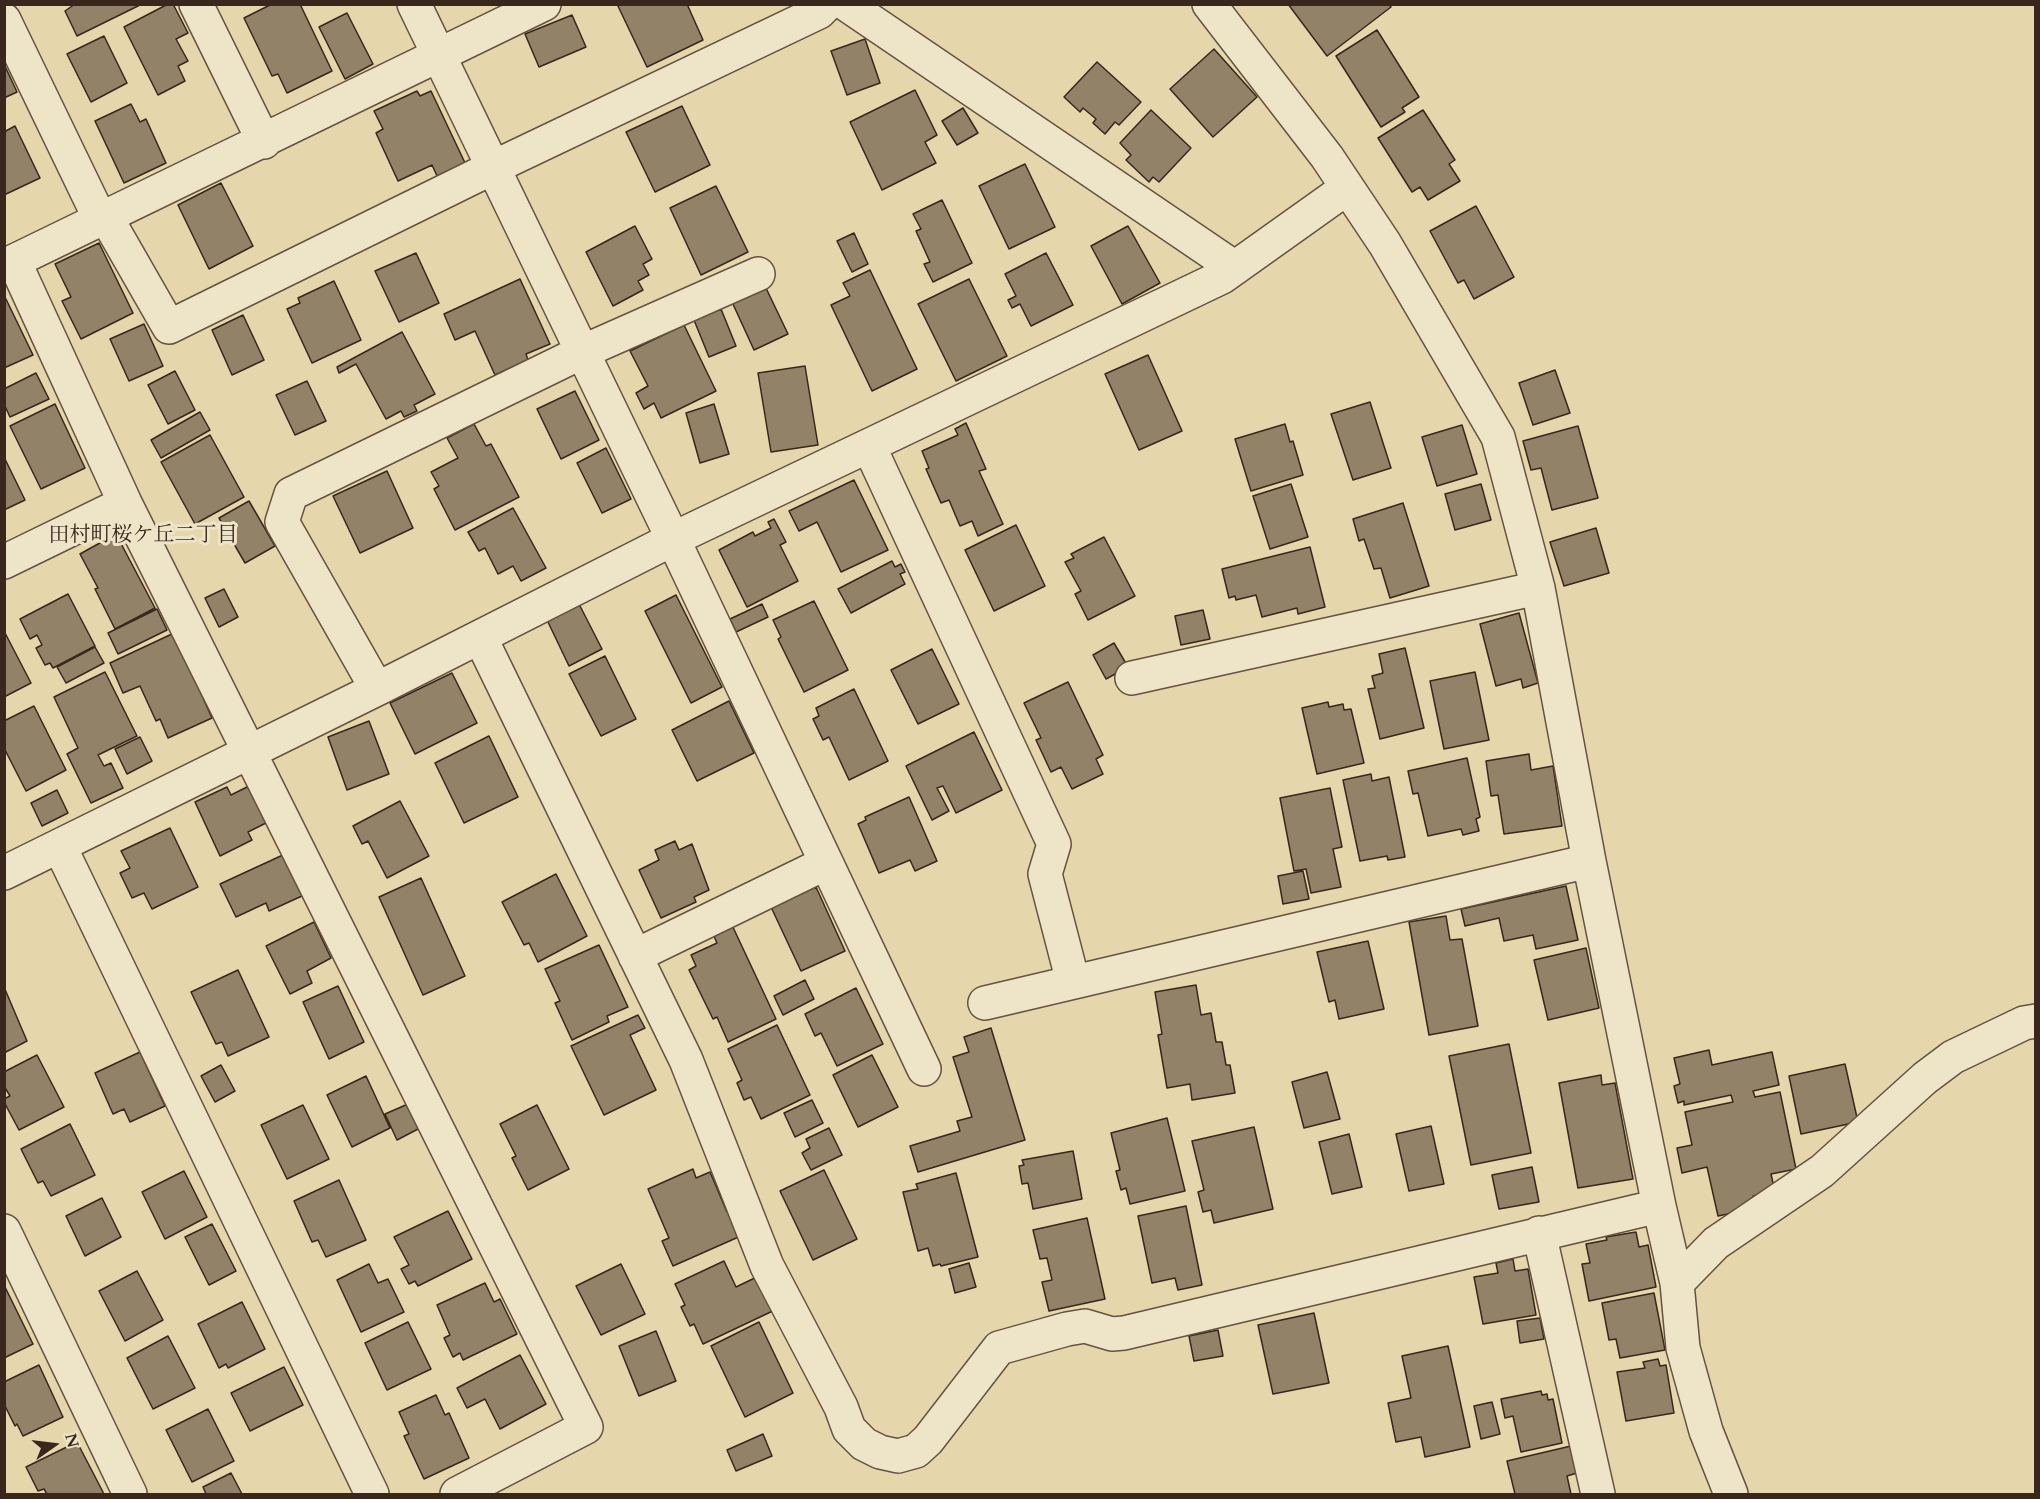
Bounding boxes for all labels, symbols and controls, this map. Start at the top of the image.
district label: 田村町桜ケ丘二丁目 [49,523,237,549]
north arrow [24,1415,84,1475]
text: N [59,1431,84,1450]

